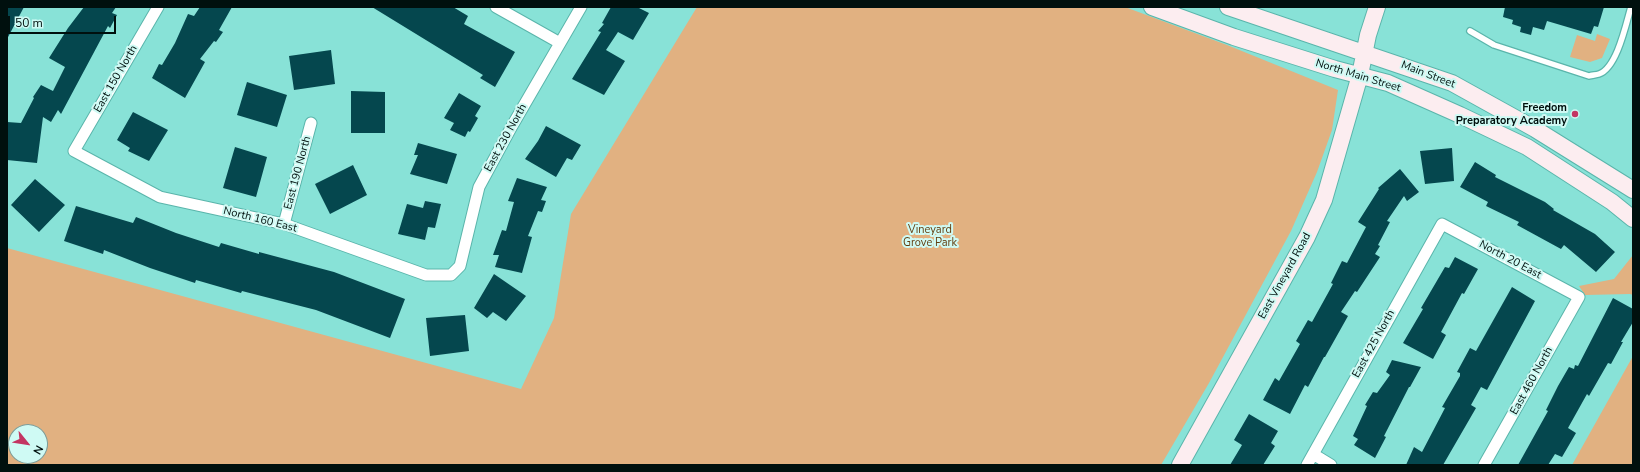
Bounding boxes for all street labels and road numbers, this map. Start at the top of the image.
street label: East 150 North [91,43,141,115]
street label: North Main Street [1314,57,1402,95]
street label: Main Street [1399,59,1457,91]
street label: East 230 North [482,102,530,174]
street label: East 190 North [282,135,314,211]
street label: North 160 East [222,204,298,236]
street label: East Vineyard Road [1256,231,1314,321]
street label: North 20 East [1477,238,1543,282]
street label: East 425 North [1350,308,1398,380]
street label: East 460 North [1508,345,1556,417]

